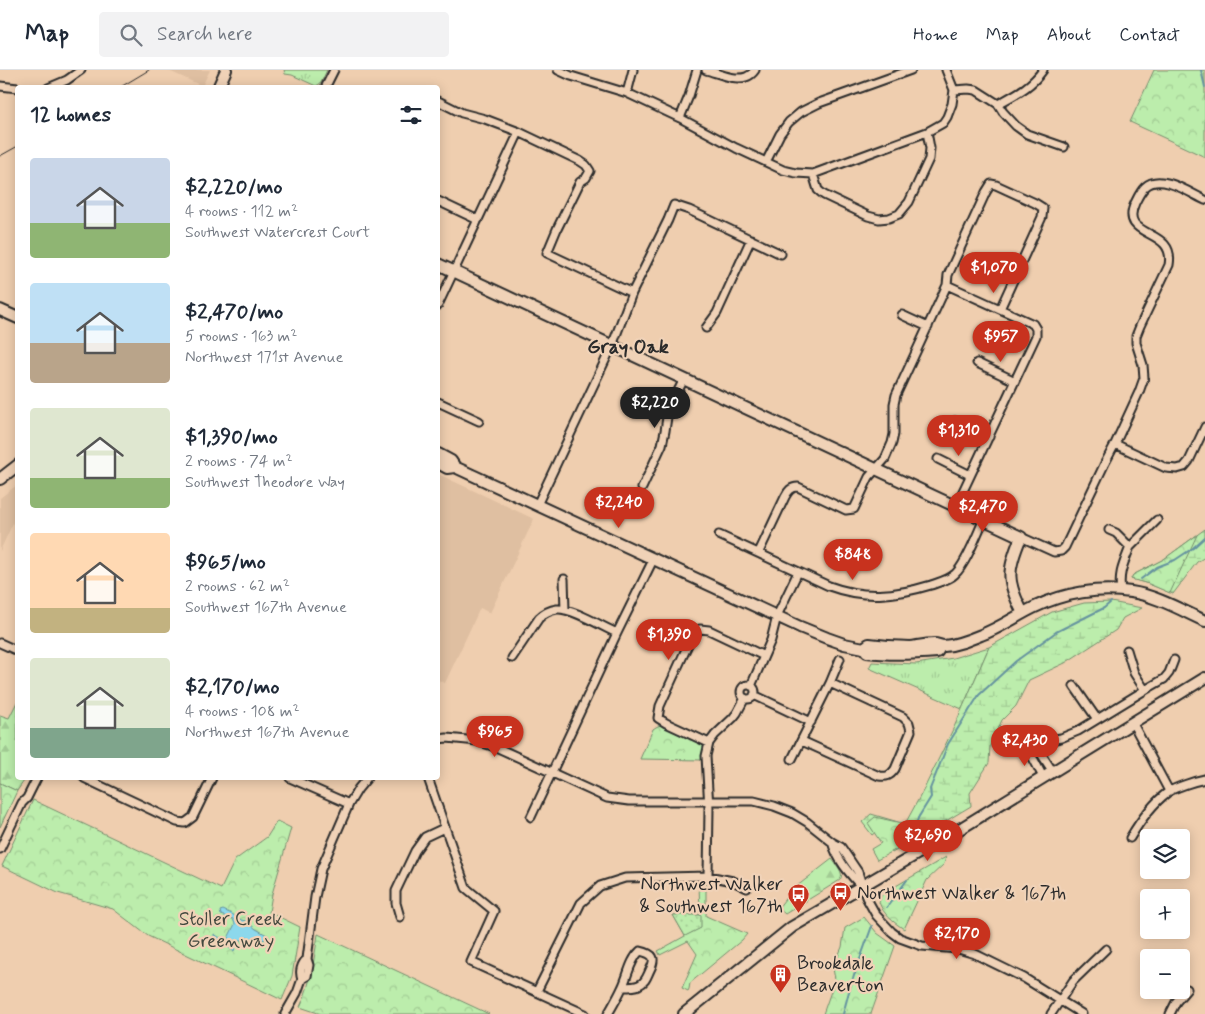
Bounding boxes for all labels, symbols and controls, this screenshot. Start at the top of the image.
search box [99,12,449,57]
text: Map [25,19,69,50]
icon: search [117,21,145,49]
text: Search here [157,22,253,47]
text: Home [913,23,958,47]
text: Map [986,23,1019,47]
text: About [1047,23,1091,47]
text: Contact [1119,23,1180,47]
text: 12 homes [30,101,111,129]
icon: filters [397,101,425,129]
text: $2,220/mo [185,173,282,201]
icon: home [70,178,130,238]
text: 4 rooms · 112 m² [185,201,298,222]
text: Southwest Watercrest Court [185,222,370,243]
pin: $1,070 [953,252,1035,294]
text: $1,070 [970,257,1018,278]
text: $2,470/mo [185,298,283,326]
icon: home [70,303,130,363]
pin: $957 [971,320,1031,363]
text: 5 rooms · 163 m² [185,326,297,347]
text: $957 [984,326,1018,347]
district label: Gray Oak [587,334,669,361]
text: Northwest 171st Avenue [185,347,343,368]
pin: $2,220 [614,386,696,429]
text: $2,220 [631,392,679,413]
pin: $1,310 [918,414,1000,457]
text: $1,310 [938,420,980,441]
text: $1,390/mo [185,423,278,451]
icon: home [70,428,130,488]
text: 2 rooms · 74 m² [185,451,293,472]
text: Southwest Theodore Way [185,472,345,493]
pin: $2,240 [578,486,660,529]
pin: $2,470 [942,490,1024,533]
text: $2,240 [595,492,643,513]
text: $2,470 [959,496,1007,517]
pin: $848 [823,538,883,581]
text: $848 [835,544,871,565]
text: $965/mo [185,548,266,576]
icon: home [70,553,130,613]
text: 2 rooms · 62 m² [185,576,290,597]
text: Southwest 167th Avenue [185,597,347,618]
pin: $1,390 [628,618,710,661]
text: $1,390 [647,624,691,645]
text: $2,170/mo [185,673,280,701]
icon: home [70,678,130,738]
text: 4 rooms · 108 m² [185,701,300,722]
pin: $965 [465,716,525,758]
text: $965 [477,721,513,742]
text: Northwest 167th Avenue [185,722,349,743]
pin: $2,430 [984,724,1066,767]
text: $2,430 [1002,730,1048,751]
pin: $2,690 [887,820,969,862]
text: $2,690 [905,825,951,846]
map controls [1140,829,1190,999]
button: layers [1140,829,1190,879]
place label: Northwest Walker & Southwest 167th [639,872,783,919]
bus stop icon: Northwest Walker & 167th [829,881,853,912]
place label: Northwest Walker & 167th [857,881,1066,906]
bus stop icon: Northwest Walker & Southwest 167th [787,883,811,914]
button: + [1140,889,1190,939]
park label: Stoller Creek Greenway [179,907,283,954]
pin: $2,170 [916,918,998,960]
text: $2,170 [934,923,980,944]
button: − [1140,949,1190,999]
place label: Brookdale Beaverton [797,951,884,998]
building icon: Brookdale Beaverton [769,962,793,993]

